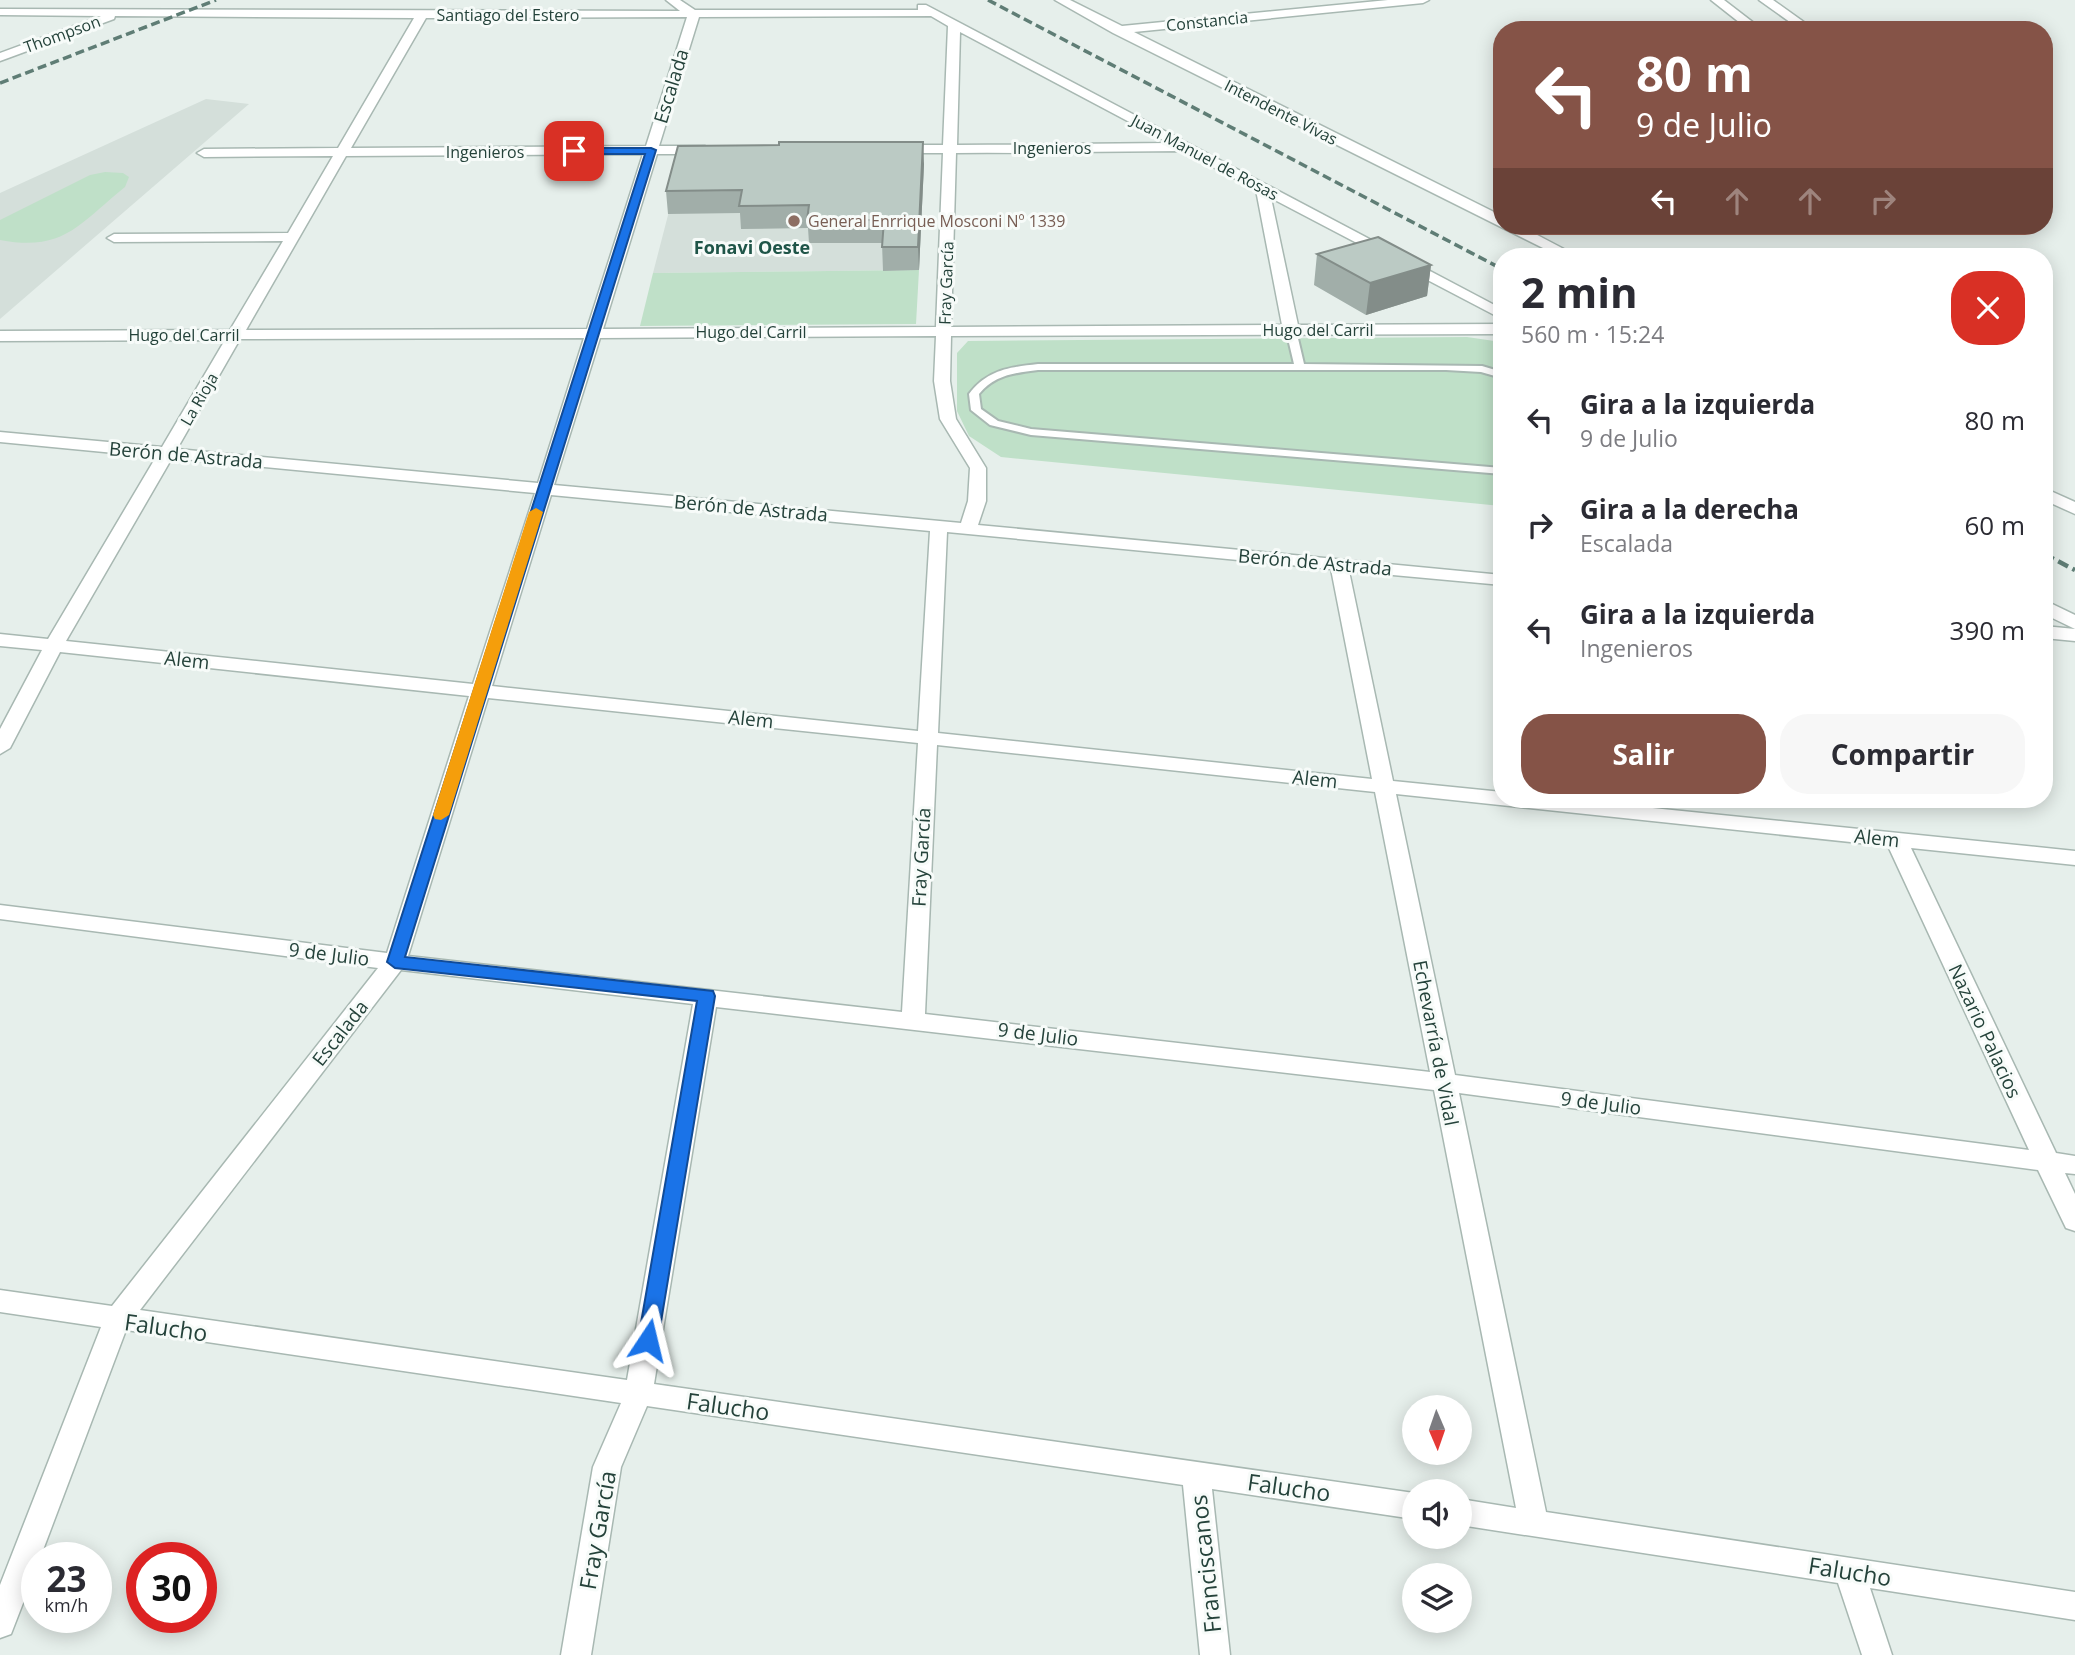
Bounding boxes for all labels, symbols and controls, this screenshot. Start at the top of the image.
street label: Santiago del Estero [437,4,579,26]
street label: Constancia [1165,6,1249,36]
street label: Thompson [21,10,103,58]
text: 80 m [1636,40,1753,106]
street label: Escalada [647,45,695,127]
icon: left [1521,49,1612,140]
street label: Intendente Vivas [1221,74,1341,150]
text: 9 de Julio [1636,103,1772,146]
street label: Juan Manuel de Rosas [1126,108,1282,205]
pin [544,121,604,181]
icon: arrive [555,132,593,170]
street label: Ingenieros [1013,137,1091,159]
street label: Ingenieros [446,141,524,163]
icon: left [1645,182,1683,220]
icon: ahead [1718,182,1756,220]
icon: ahead [1791,182,1829,220]
icon: right [1864,182,1902,220]
place label: General Enrrique Mosconi Nº 1339 [808,210,1065,232]
marker: General Enrrique Mosconi Nº 1339 [786,213,802,229]
district label: Fonavi Oeste [694,235,810,259]
street label: Fray García [934,241,958,325]
text: 2 min [1521,263,1638,320]
button: close [1951,271,2025,345]
text: 560 m · 15:24 [1521,318,1664,350]
street label: Hugo del Carril [1262,319,1374,341]
street label: Hugo del Carril [695,321,807,343]
street label: Hugo del Carril [128,324,240,346]
street label: La Rioja [175,368,223,430]
text: Gira a la izquierda [1580,386,1815,422]
icon: left [1521,401,1559,439]
text: 80 m [1964,402,2025,438]
text: 9 de Julio [1580,422,1678,454]
street label: Berón de Astrada [108,435,264,475]
street label: Berón de Astrada [673,488,829,528]
text: Gira a la derecha [1580,491,1799,527]
icon: right [1521,506,1559,544]
text: 60 m [1964,507,2025,543]
text: Escalada [1580,527,1673,559]
street label: Berón de Astrada [1237,542,1393,582]
text: Gira a la izquierda [1580,596,1815,632]
icon: left [1521,611,1559,649]
text: 390 m [1950,612,2025,648]
text: Ingenieros [1580,632,1693,664]
street label: Alem [163,645,211,675]
street label: Alem [727,704,775,734]
button: Salir [1521,714,1766,794]
button: Compartir [1780,714,2025,794]
street label: Alem [1291,764,1339,794]
street label: Fray García [905,807,937,907]
street label: Alem [1853,823,1901,853]
street label: 9 de Julio [287,936,371,972]
street label: Echevarría de Vidal [1407,958,1465,1128]
street label: Nazario Palacios [1943,960,2027,1102]
street label: Escalada [306,995,374,1071]
street label: 9 de Julio [996,1016,1080,1052]
street label: 9 de Julio [1559,1085,1643,1121]
position arrow [611,1303,685,1377]
street label: Falucho [122,1305,210,1349]
street label: Falucho [684,1384,772,1428]
north arrow [1402,1395,1472,1465]
map controls [1402,1395,1472,1633]
street label: Falucho [1245,1465,1333,1509]
street label: Fray García [571,1468,623,1592]
button: sound [1402,1479,1472,1549]
street label: Franciscanos [1182,1493,1228,1635]
speed limit sign: 30 [126,1542,217,1633]
street label: Falucho [1806,1549,1894,1593]
text: 23 [46,1555,87,1602]
button: layers [1402,1563,1472,1633]
text: km/h [45,1593,88,1617]

